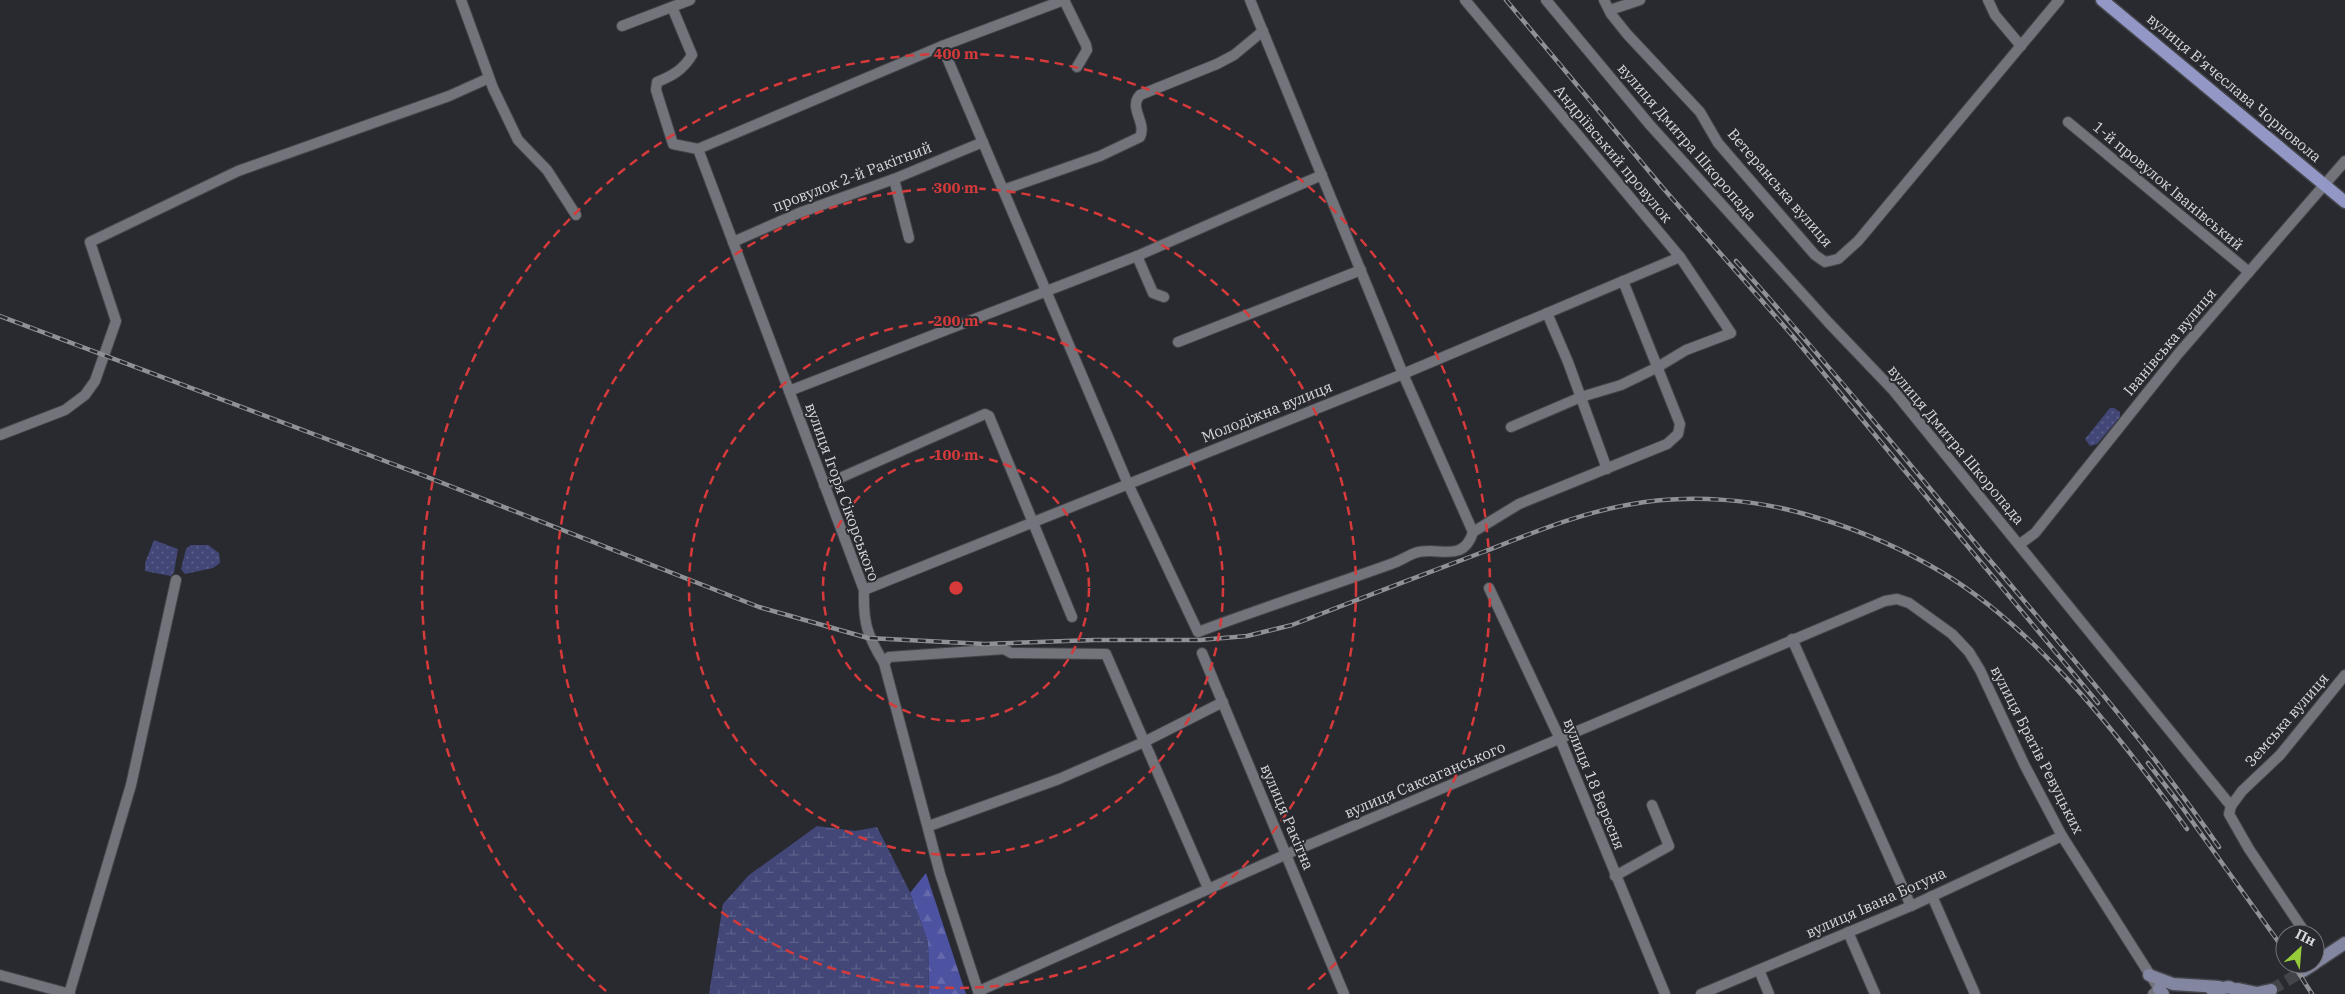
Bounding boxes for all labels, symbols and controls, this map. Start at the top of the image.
street label: вулиця В'ячеслава Чорновола [2143,9,2325,166]
text: 400 m [933,44,979,63]
street label: вулиця Дмитра Шкоропада [1614,59,1761,224]
street label: Андріївський провулок [1550,81,1677,227]
street label: 1-й провулок Іванівський [2089,117,2247,254]
street label: Ветеранська вулиця [1724,124,1837,251]
street label: провулок 2-й Ракітний [769,137,934,216]
text: 300 m [933,178,979,197]
street label: Іванівська вулиця [2119,284,2220,399]
text: 200 m [933,311,979,330]
street label: вулиця Дмитра Шкоропада [1884,361,2029,528]
street label: Молодіжна вулиця [1199,377,1335,446]
street label: вулиця Ігоря Сікорського [801,400,884,584]
text: 100 m [933,445,979,464]
centre of rings [947,579,965,597]
street label: вулиця Братів Ревуцьких [1987,662,2088,837]
street label: Земська вулиця [2241,669,2332,770]
street label: вулиця 18 Вересня [1559,715,1630,852]
street label: вулиця Саксаганського [1341,737,1508,822]
street label: вулиця Ракітна [1257,761,1318,873]
street label: вулиця Івана Богуна [1803,863,1949,942]
north arrow [2275,924,2325,974]
text: Пн [2292,925,2319,950]

